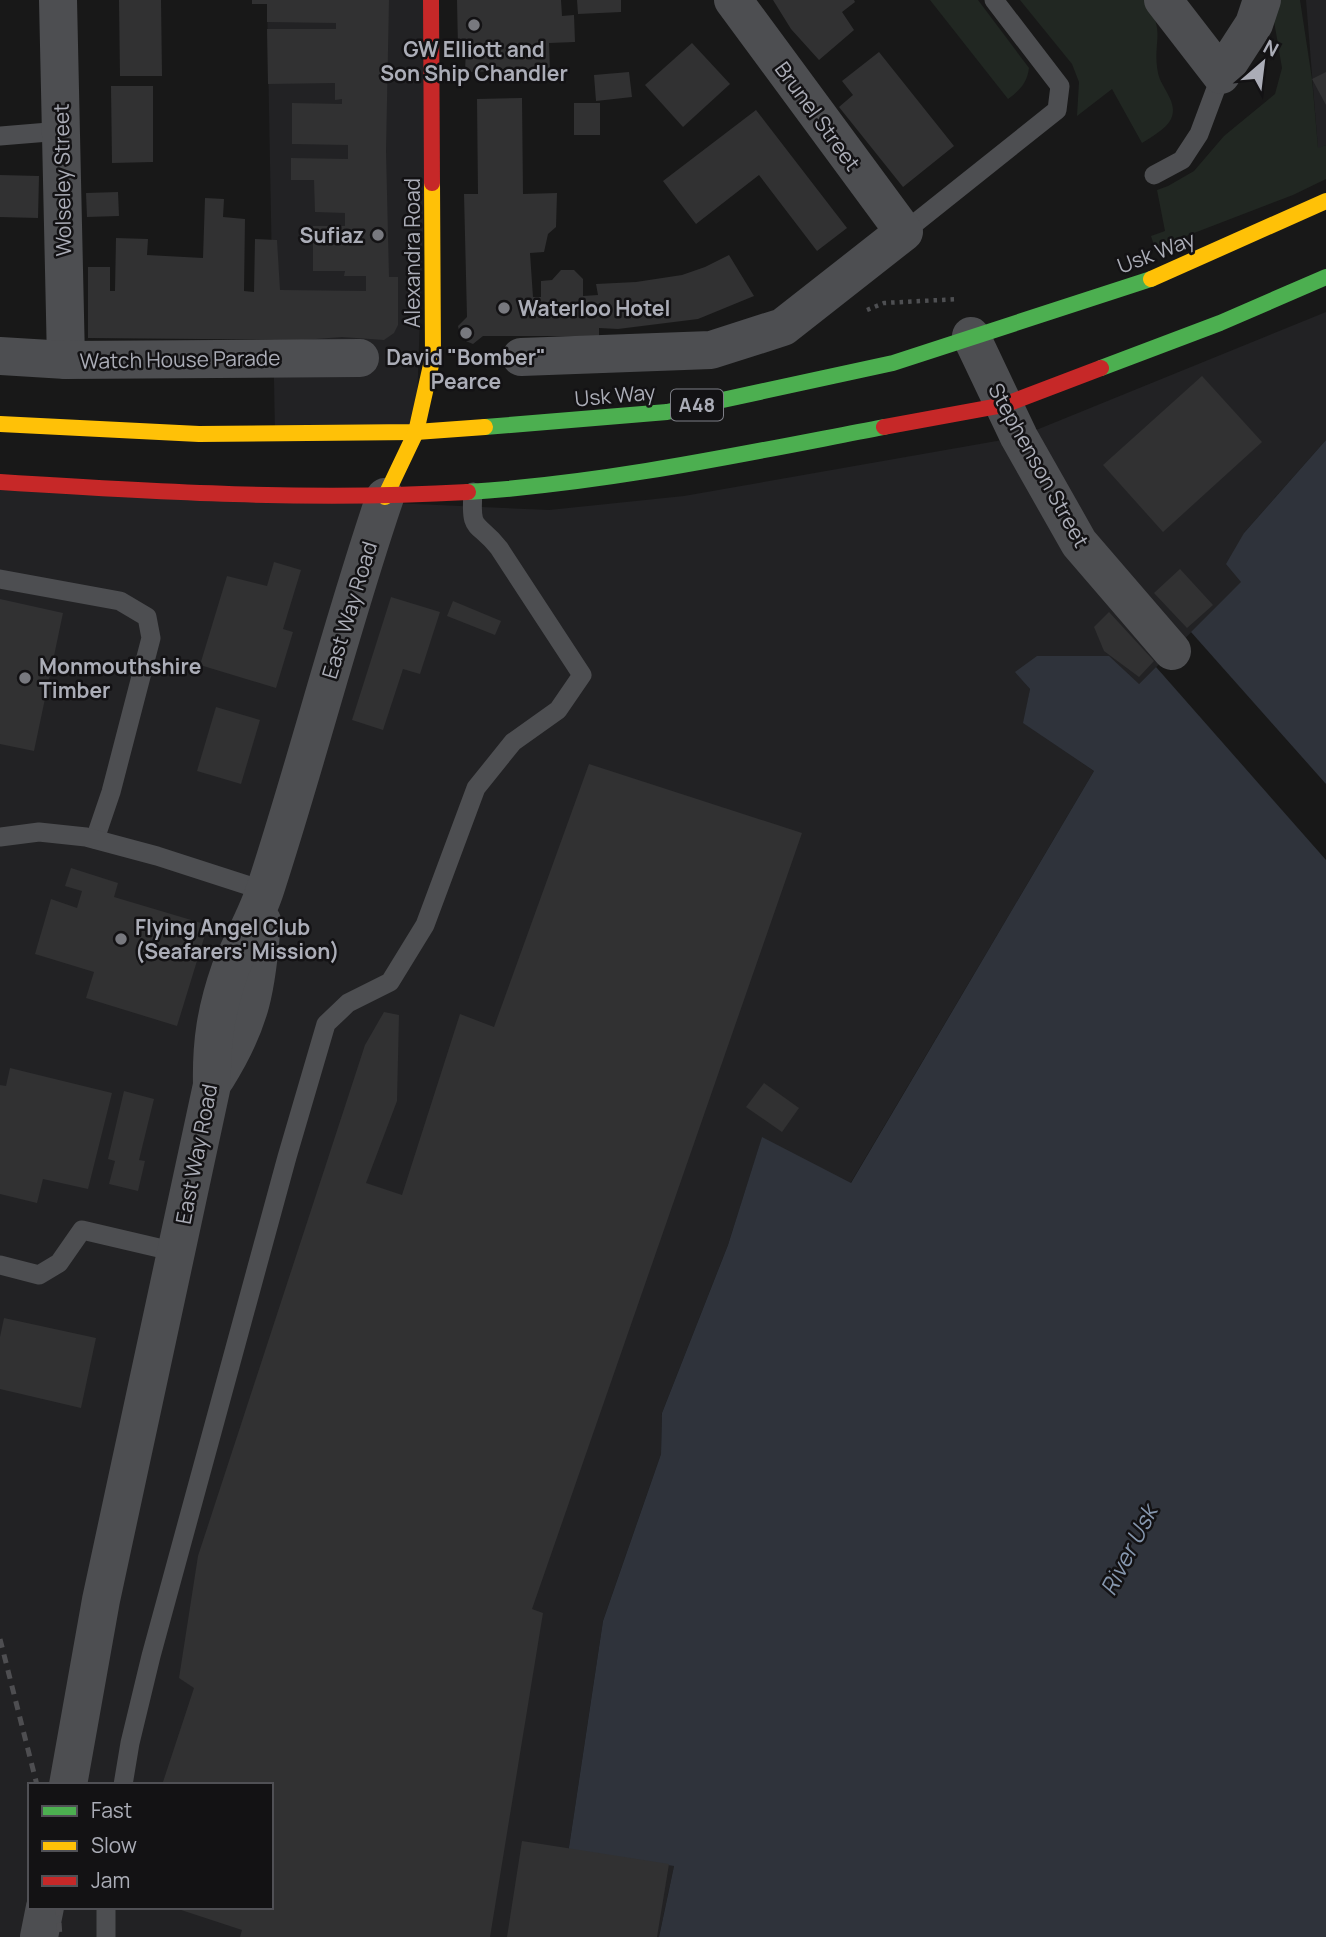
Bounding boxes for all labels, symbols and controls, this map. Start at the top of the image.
marker: GW Elliott and Son Ship Chandler [466,17,482,33]
north arrow [1228,28,1298,98]
text: N [1259,33,1283,63]
place label: GW Elliott and Son Ship Chandler [380,35,568,87]
street label: Brunel Street [769,56,867,176]
street label: Wolseley Street [47,103,77,257]
street label: Alexandra Road [398,178,426,328]
place label: Sufiaz [300,221,364,249]
street label: Usk Way [1113,224,1199,280]
marker: Sufiaz [370,227,386,243]
place label: Waterloo Hotel [518,294,670,322]
marker: Waterloo Hotel [496,300,512,316]
marker: David "Bomber" Pearce [458,325,474,341]
street label: Watch House Parade [79,343,281,375]
place label: David "Bomber" Pearce [386,343,546,395]
street label: Usk Way [573,378,657,412]
street label: Stephenson Street [982,378,1096,552]
road number: A48 [671,390,723,420]
street label: East Way Road [315,538,383,682]
place label: Monmouthshire Timber [39,652,201,704]
marker: Monmouthshire Timber [17,670,33,686]
place label: Flying Angel Club (Seafarers' Mission) [135,913,339,965]
marker: Flying Angel Club (Seafarers' Mission) [113,931,129,947]
street label: East Way Road [169,1082,223,1226]
water label: River Usk [1092,1496,1166,1601]
legend [28,1783,273,1909]
text: Fast [91,1796,132,1824]
text: Slow [91,1831,137,1859]
text: Jam [91,1866,130,1894]

